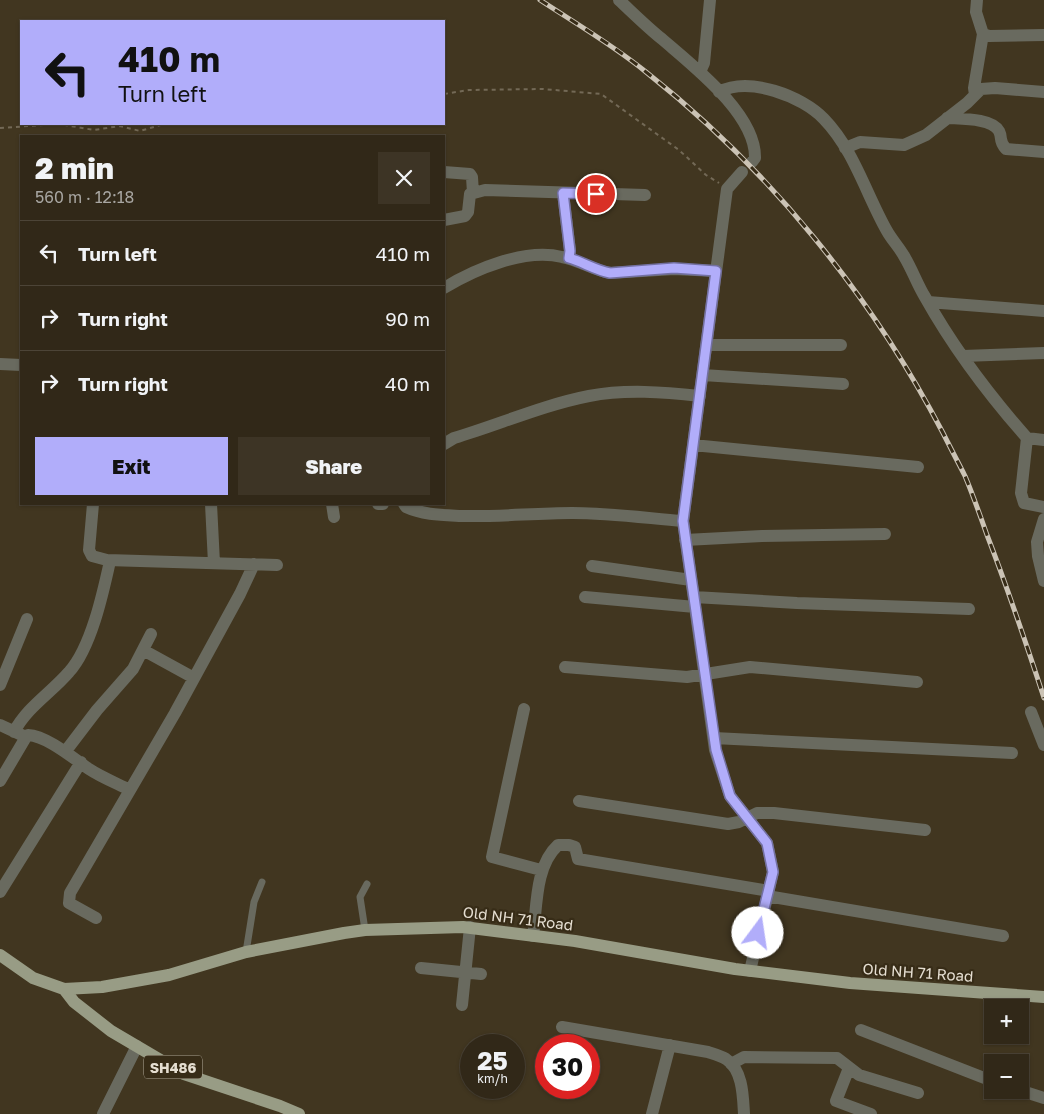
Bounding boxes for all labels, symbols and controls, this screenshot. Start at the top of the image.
text: 410 m [118,38,220,80]
icon: left [35,40,100,105]
text: Turn left [118,80,207,107]
text: 2 min [35,150,114,186]
button: close [378,152,430,204]
pin [575,173,617,215]
icon: arrive [582,180,610,208]
text: 560 m · 12:18 [35,187,134,207]
icon: left [35,239,63,267]
text: Turn left [78,242,157,265]
text: 410 m [376,242,430,265]
icon: right [35,304,63,332]
text: Turn right [78,307,168,330]
text: 90 m [385,307,430,330]
icon: right [35,369,63,397]
text: Turn right [78,372,168,395]
text: 40 m [385,372,430,395]
button: Exit [35,437,228,495]
button: Share [238,437,430,495]
street label: Old NH 71 Road [462,902,574,934]
position arrow [731,906,783,958]
street label: Old NH 71 Road [862,959,974,985]
map controls [984,999,1029,1099]
button: + [984,999,1029,1044]
speed limit sign: 30 [535,1034,600,1099]
text: 25 [477,1045,508,1076]
button: − [984,1054,1029,1099]
road number: SH486 [144,1056,202,1078]
text: km/h [477,1071,508,1086]

